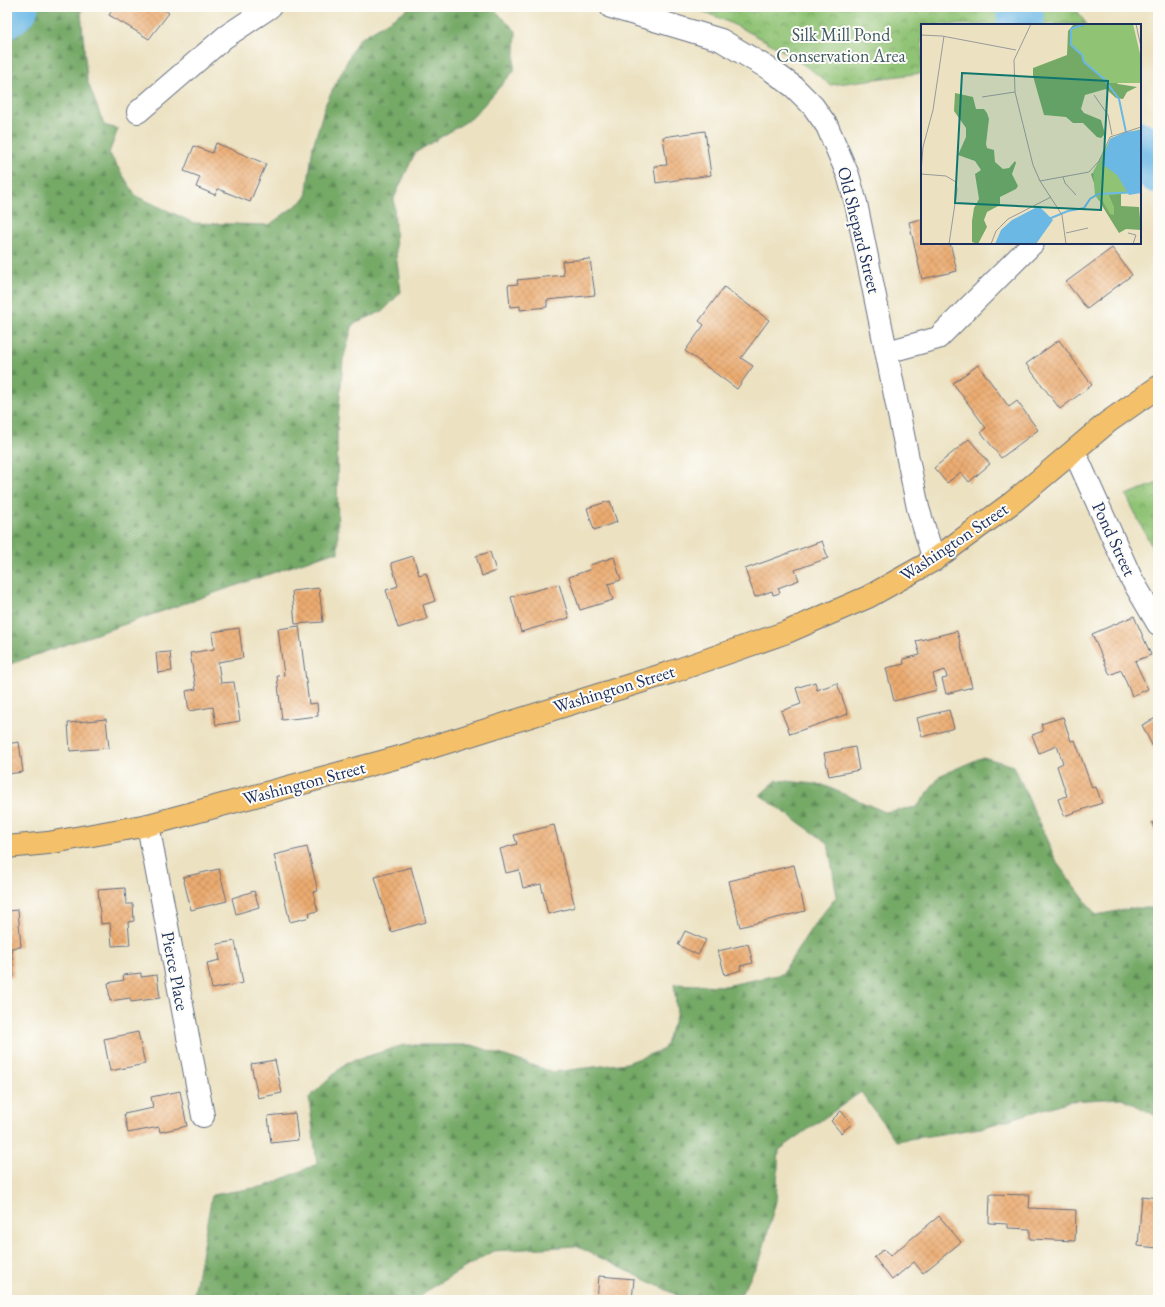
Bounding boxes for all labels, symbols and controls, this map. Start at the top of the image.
park label: Silk Mill Pond Conservation Area [776,23,907,67]
inset map [921,24,1141,244]
street label: Old Shepard Street [833,164,886,296]
street label: Washington Street [895,497,1013,586]
street label: Pond Street [1087,498,1142,580]
street label: Washington Street [550,659,678,718]
street label: Washington Street [240,755,368,810]
street label: Pierce Place [157,929,194,1013]

